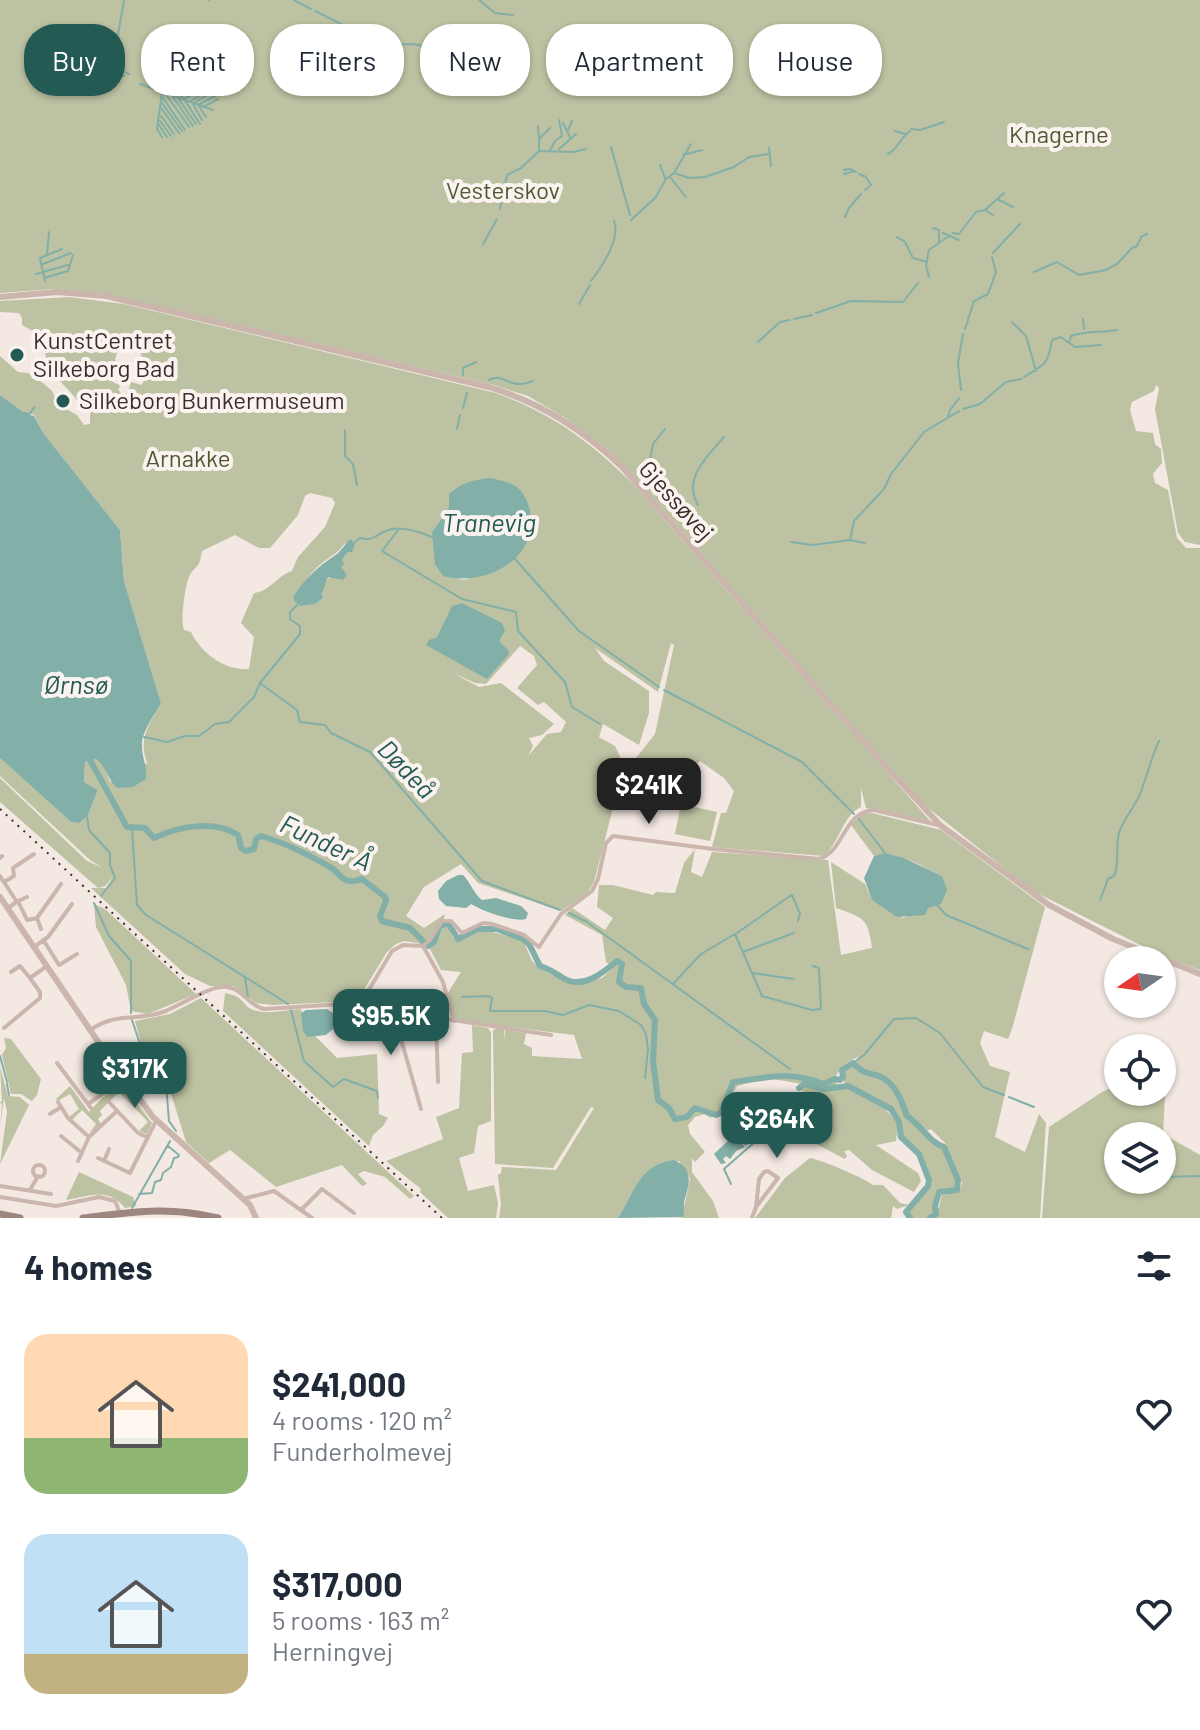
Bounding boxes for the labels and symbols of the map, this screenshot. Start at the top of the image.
park label: Knagerne [1009,119,1109,148]
park label: Vesterskov [446,175,560,204]
place label: KunstCentret Silkeborg Bad [33,325,175,382]
marker: KunstCentret Silkeborg Bad [8,346,26,364]
place label: Silkeborg Bunkermuseum [79,385,345,414]
marker: Silkeborg Bunkermuseum [54,392,72,410]
park label: Arnakke [146,443,230,472]
street label: Gjessøvej [634,454,721,546]
water label: Tranevig [442,506,536,537]
water label: Ørnsø [44,668,108,699]
water label: Dødeå [372,732,442,804]
pin: $241K [593,758,705,826]
water label: Funder Å [276,807,377,876]
north arrow [1104,946,1176,1018]
pin: $95.5K [326,989,456,1057]
pin: $317K [79,1042,191,1110]
pin: $264K [721,1092,833,1160]

